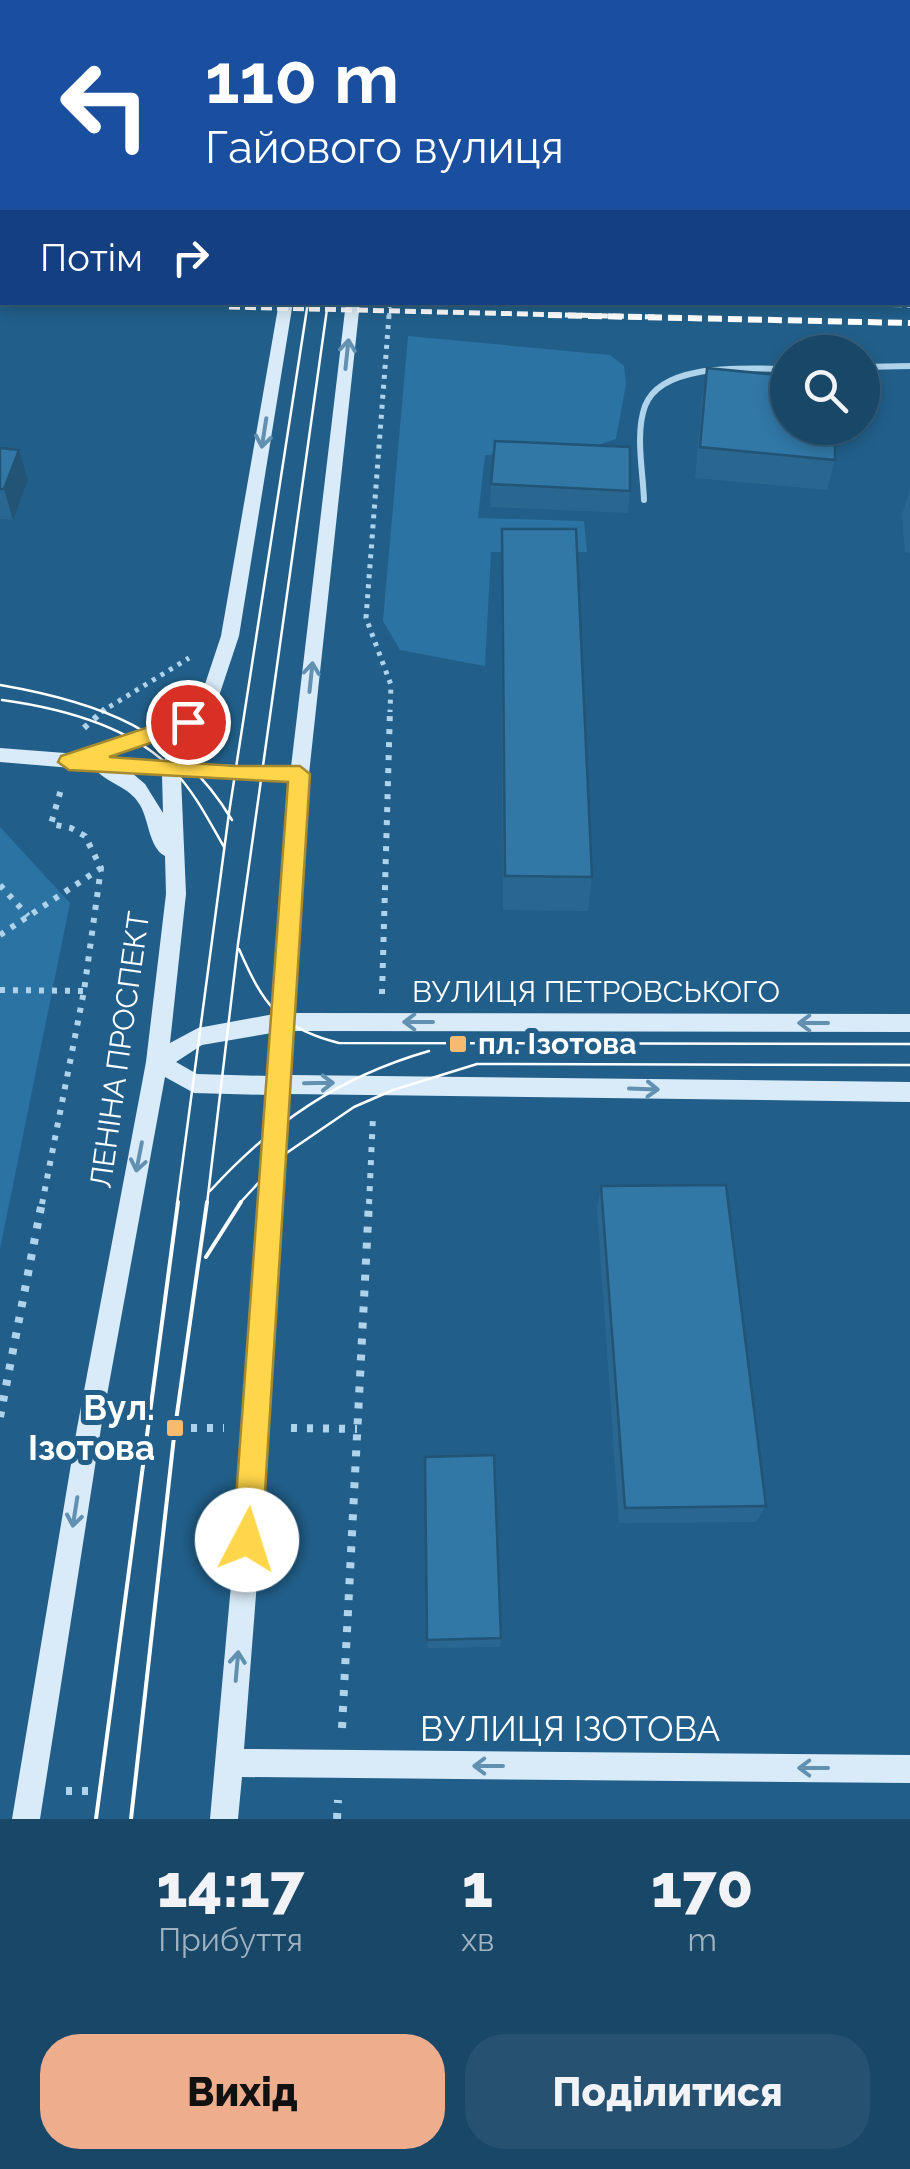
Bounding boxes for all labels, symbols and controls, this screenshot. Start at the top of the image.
text: 110 m [205,37,399,119]
icon: left [40,40,170,170]
text: Гайового вулиця [205,121,564,174]
icon: right [163,230,218,285]
text: Потім [40,235,143,280]
map controls [770,335,880,445]
button: search [770,335,880,445]
one-way arrow [338,338,357,371]
one-way arrow [254,416,273,449]
one-way arrow [302,661,321,694]
pin [146,680,231,765]
icon: arrive [161,695,216,750]
street label: ЛЕНІНА ПРОСПЕКТ [83,909,156,1191]
street label: ВУЛИЦЯ ПЕТРОВСЬКОГО [412,974,780,1009]
one-way arrow [402,1012,434,1032]
one-way arrow [797,1014,830,1032]
place label: пл. Ізотова [478,1026,637,1061]
marker: пл. Ізотова [447,1033,469,1055]
one-way arrow [302,1074,334,1093]
one-way arrow [627,1080,659,1099]
one-way arrow [129,1141,148,1173]
place label: Вул. Ізотова [28,1387,155,1468]
marker: Вул. Ізотова [164,1417,186,1439]
position arrow [195,1488,299,1592]
one-way arrow [66,1495,84,1527]
one-way arrow [227,1651,246,1683]
street label: ВУЛИЦЯ ІЗОТОВА [420,1708,720,1749]
one-way arrow [472,1756,504,1776]
one-way arrow [797,1759,829,1778]
text: 14:17 [157,1851,304,1921]
text: 1 [462,1851,493,1921]
text: 170 [651,1851,753,1921]
text: Прибуття [158,1921,303,1958]
text: хв [461,1921,494,1958]
text: m [687,1921,717,1958]
button: Вихід [40,2034,445,2149]
button: Поділитися [465,2034,870,2149]

